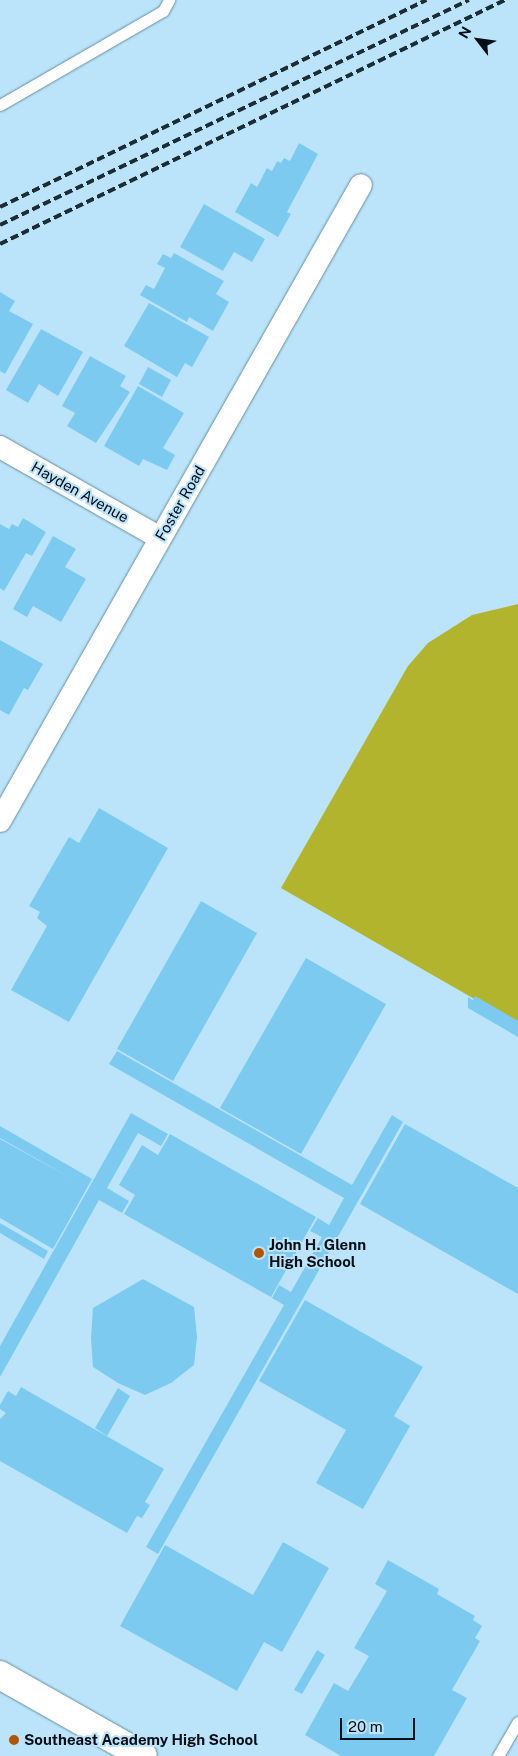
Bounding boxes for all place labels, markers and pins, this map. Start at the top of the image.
place label: John H. Glenn High School [269,1235,366,1270]
marker: John H. Glenn High School [253,1247,265,1259]
place label: Southeast Academy High School [24,1731,258,1749]
marker: Southeast Academy High School [8,1734,20,1746]

